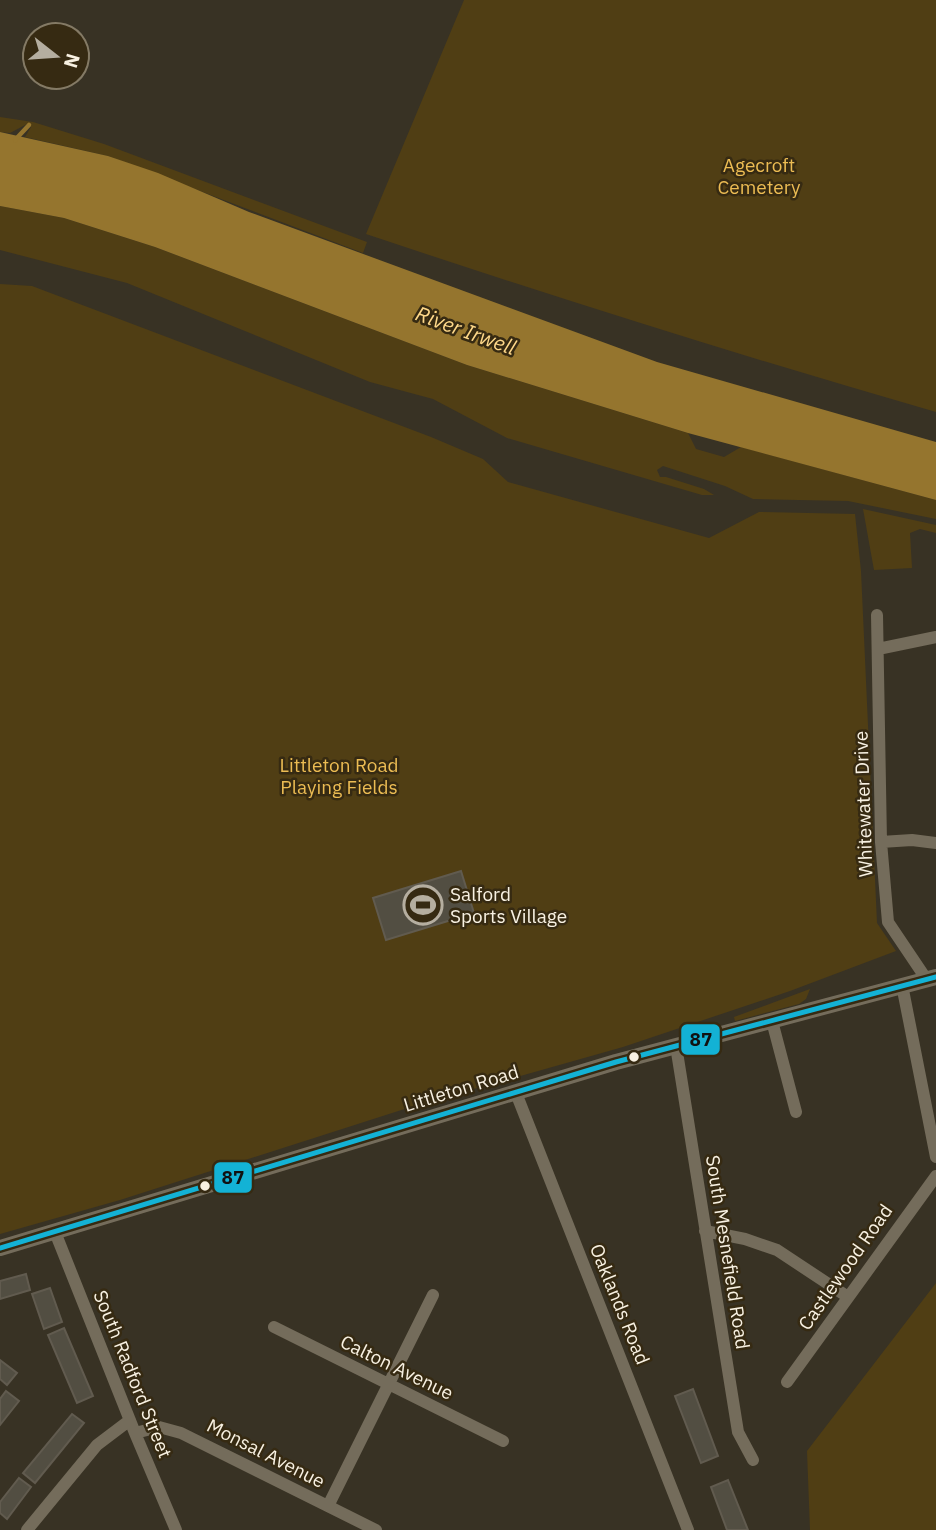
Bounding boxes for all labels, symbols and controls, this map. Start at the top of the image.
north arrow [21,21,91,91]
text: N [59,51,86,71]
park label: Agecroft Cemetery [718,153,801,199]
water label: River Irwell [412,299,520,361]
street label: Whitewater Drive [848,730,878,878]
park label: Littleton Road Playing Fields [279,753,399,799]
place label: Salford Sports Village [450,882,567,928]
sports icon: Salford Sports Village [402,884,444,926]
line badge: 87 [680,1023,721,1056]
text: 87 [690,1027,712,1051]
unlabelled marker [627,1050,641,1064]
street label: Littleton Road [400,1059,522,1117]
street label: South Mesnefield Road [701,1153,755,1351]
line badge: 87 [213,1161,253,1194]
text: 87 [222,1165,244,1189]
unlabelled marker [198,1179,212,1193]
street label: Castlewood Road [793,1199,897,1335]
street label: Oaklands Road [585,1240,655,1368]
street label: South Radford Street [88,1287,178,1461]
street label: Calton Avenue [336,1329,458,1405]
street label: Monsal Avenue [203,1413,329,1493]

